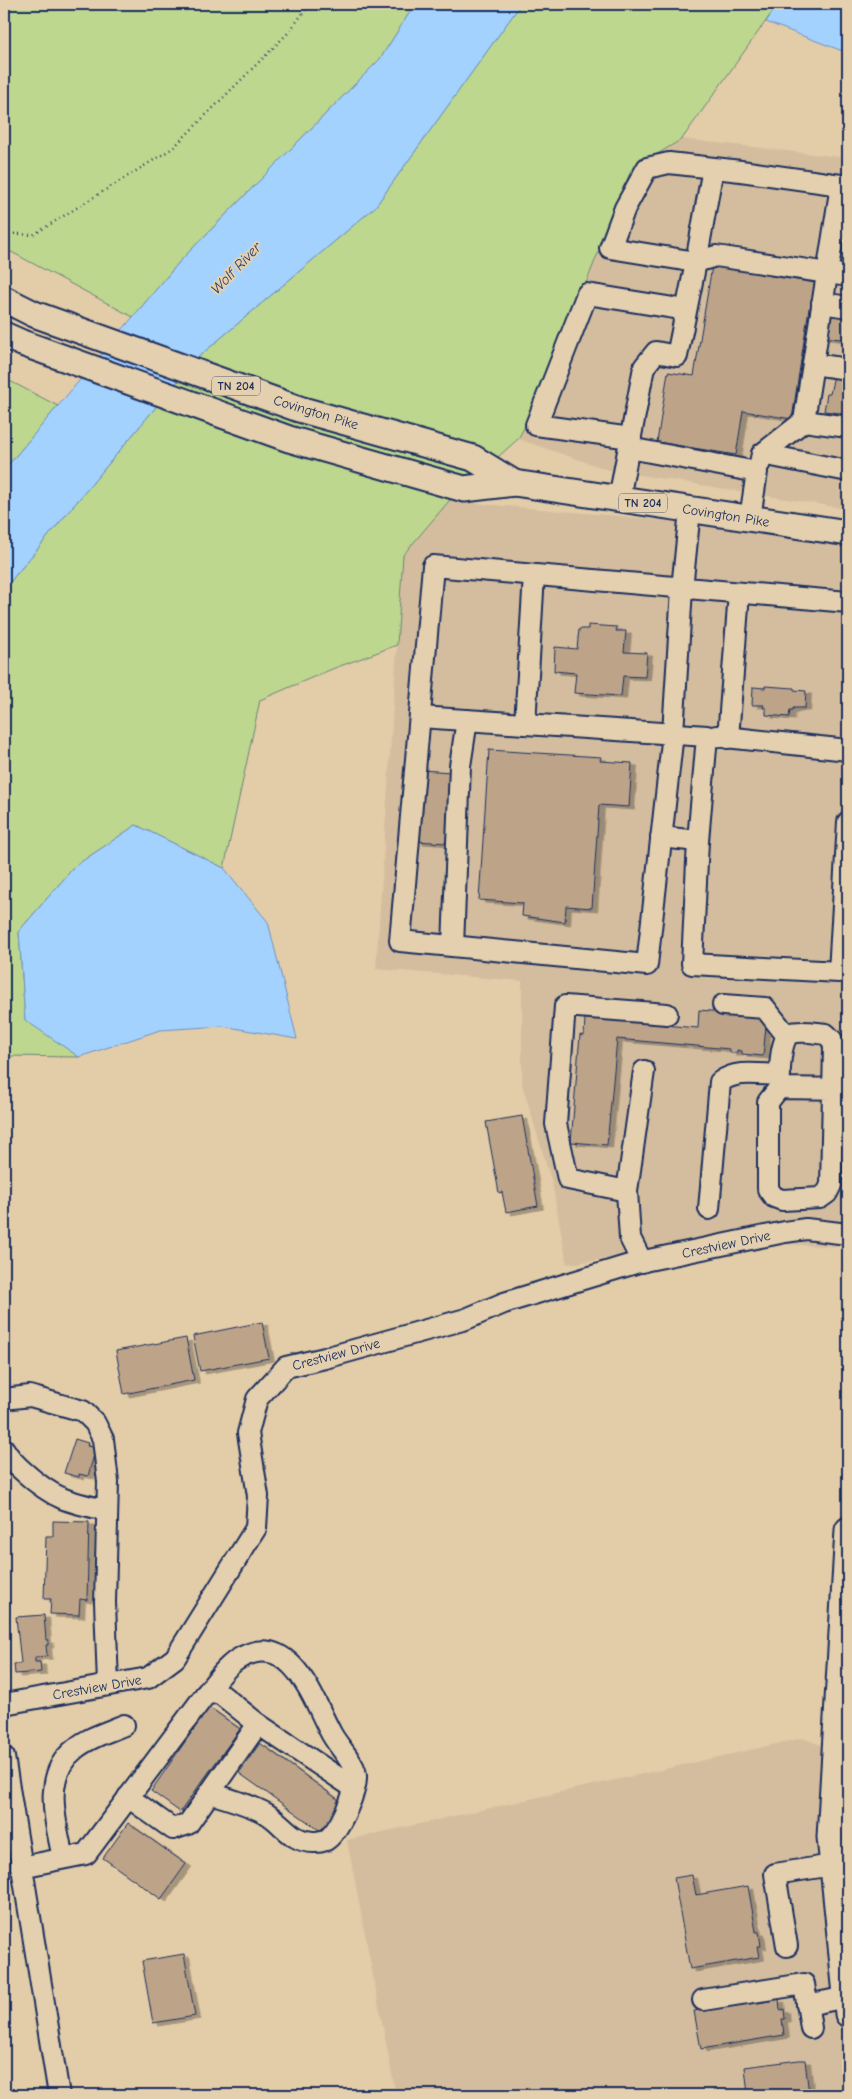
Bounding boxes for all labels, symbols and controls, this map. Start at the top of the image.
water label: Wolf River [207,238,266,298]
road number: TN 204 [212,376,260,396]
street label: Covington Pike [271,391,360,433]
road number: TN 204 [619,493,667,512]
street label: Covington Pike [681,500,771,531]
street label: Crestview Drive [680,1227,772,1262]
street label: Crestview Drive [290,1335,382,1374]
street label: Crestview Drive [51,1671,143,1704]

